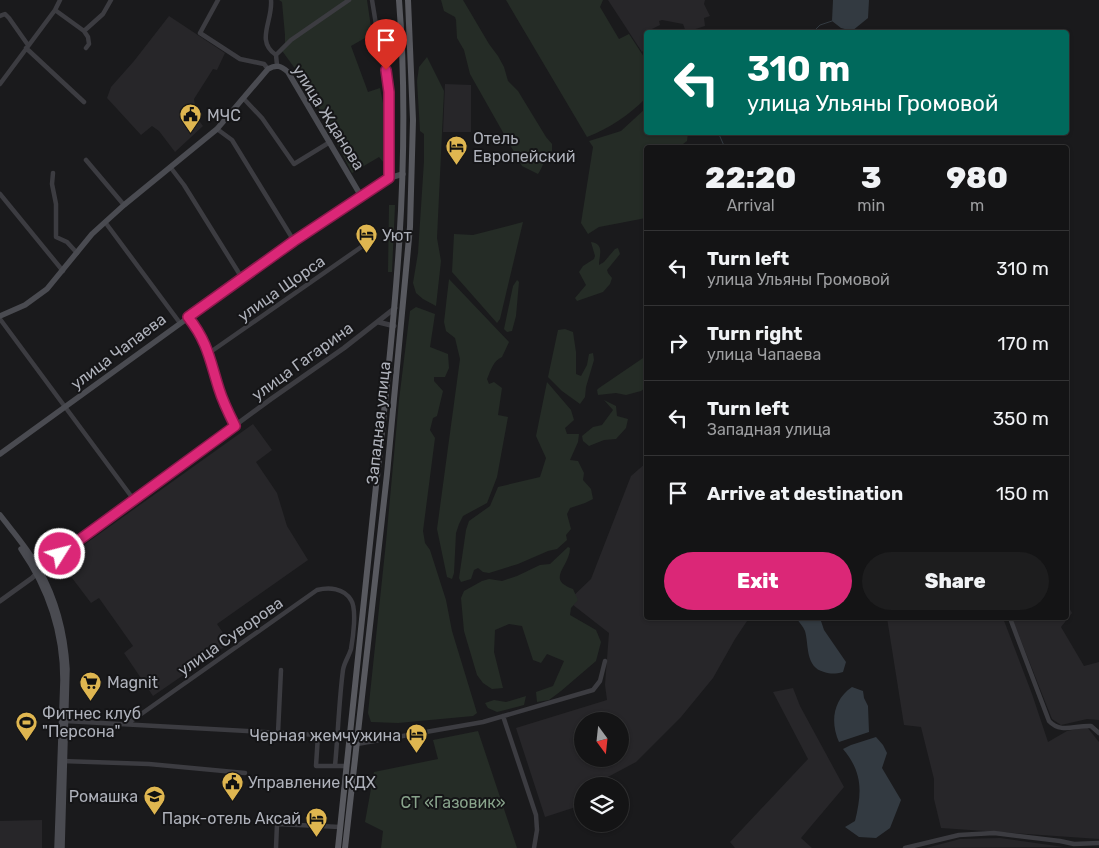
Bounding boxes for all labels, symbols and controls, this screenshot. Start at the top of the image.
pin [365,19,407,70]
icon: arrive [372,26,400,54]
text: 310 m [747,48,850,90]
icon: left [664,50,729,115]
street label: улица Жданова [288,61,369,174]
text: улица Ульяны Громовой [747,90,998,117]
public building icon: МЧС [179,103,203,134]
place label: МЧС [207,106,241,125]
place label: Отель Европейский [473,129,575,166]
hotel icon: Отель Европейский [445,135,469,166]
text: 22:20 [705,160,796,196]
text: 3 [861,160,881,196]
text: 980 [946,160,1008,196]
text: Arrival [727,196,775,215]
text: min [857,196,885,215]
text: m [970,196,984,215]
hotel icon: Уют [354,223,378,254]
place label: Уют [382,226,412,245]
text: Turn left [707,247,789,270]
street label: улица Щорса [234,251,328,325]
icon: left [664,254,692,282]
text: 310 m [996,257,1049,280]
text: улица Ульяны Громовой [707,270,890,289]
street label: улица Чапаева [67,309,170,393]
street label: улица Гагарина [248,318,357,405]
text: Turn right [707,322,802,345]
icon: right [664,329,692,357]
text: 170 m [998,332,1049,355]
text: улица Чапаева [707,345,821,364]
street label: Западная улица [363,360,394,486]
text: Turn left [707,397,789,420]
icon: left [664,404,692,432]
text: 350 m [993,407,1049,430]
text: Западная улица [707,420,831,439]
icon: arrive [664,479,692,507]
text: Arrive at destination [707,482,903,505]
text: 150 m [996,482,1049,505]
position arrow [33,527,85,579]
button: Exit [664,552,852,610]
button: Share [862,552,1049,610]
street label: улица Суворова [174,593,287,680]
supermarket icon: Magnit [79,670,103,701]
place label: Magnit [107,673,158,692]
place label: Фитнес клуб "Персона" [42,704,141,741]
sports icon: Фитнес клуб "Персона" [14,710,38,741]
north arrow [574,712,629,768]
map controls [574,712,629,832]
hotel icon: Черная жемчужина [405,723,429,754]
place label: Черная жемчужина [249,726,401,745]
public building icon: Управление КДХ [220,770,244,801]
place label: Управление КДХ [248,773,376,792]
button: layers [574,777,629,832]
school or university icon: Ромашка [142,784,166,815]
place label: Ромашка [69,787,138,806]
park label: СТ «Газовик» [400,793,506,812]
hotel icon: Парк-отель Аксай [305,806,329,837]
place label: Парк-отель Аксай [162,809,301,828]

